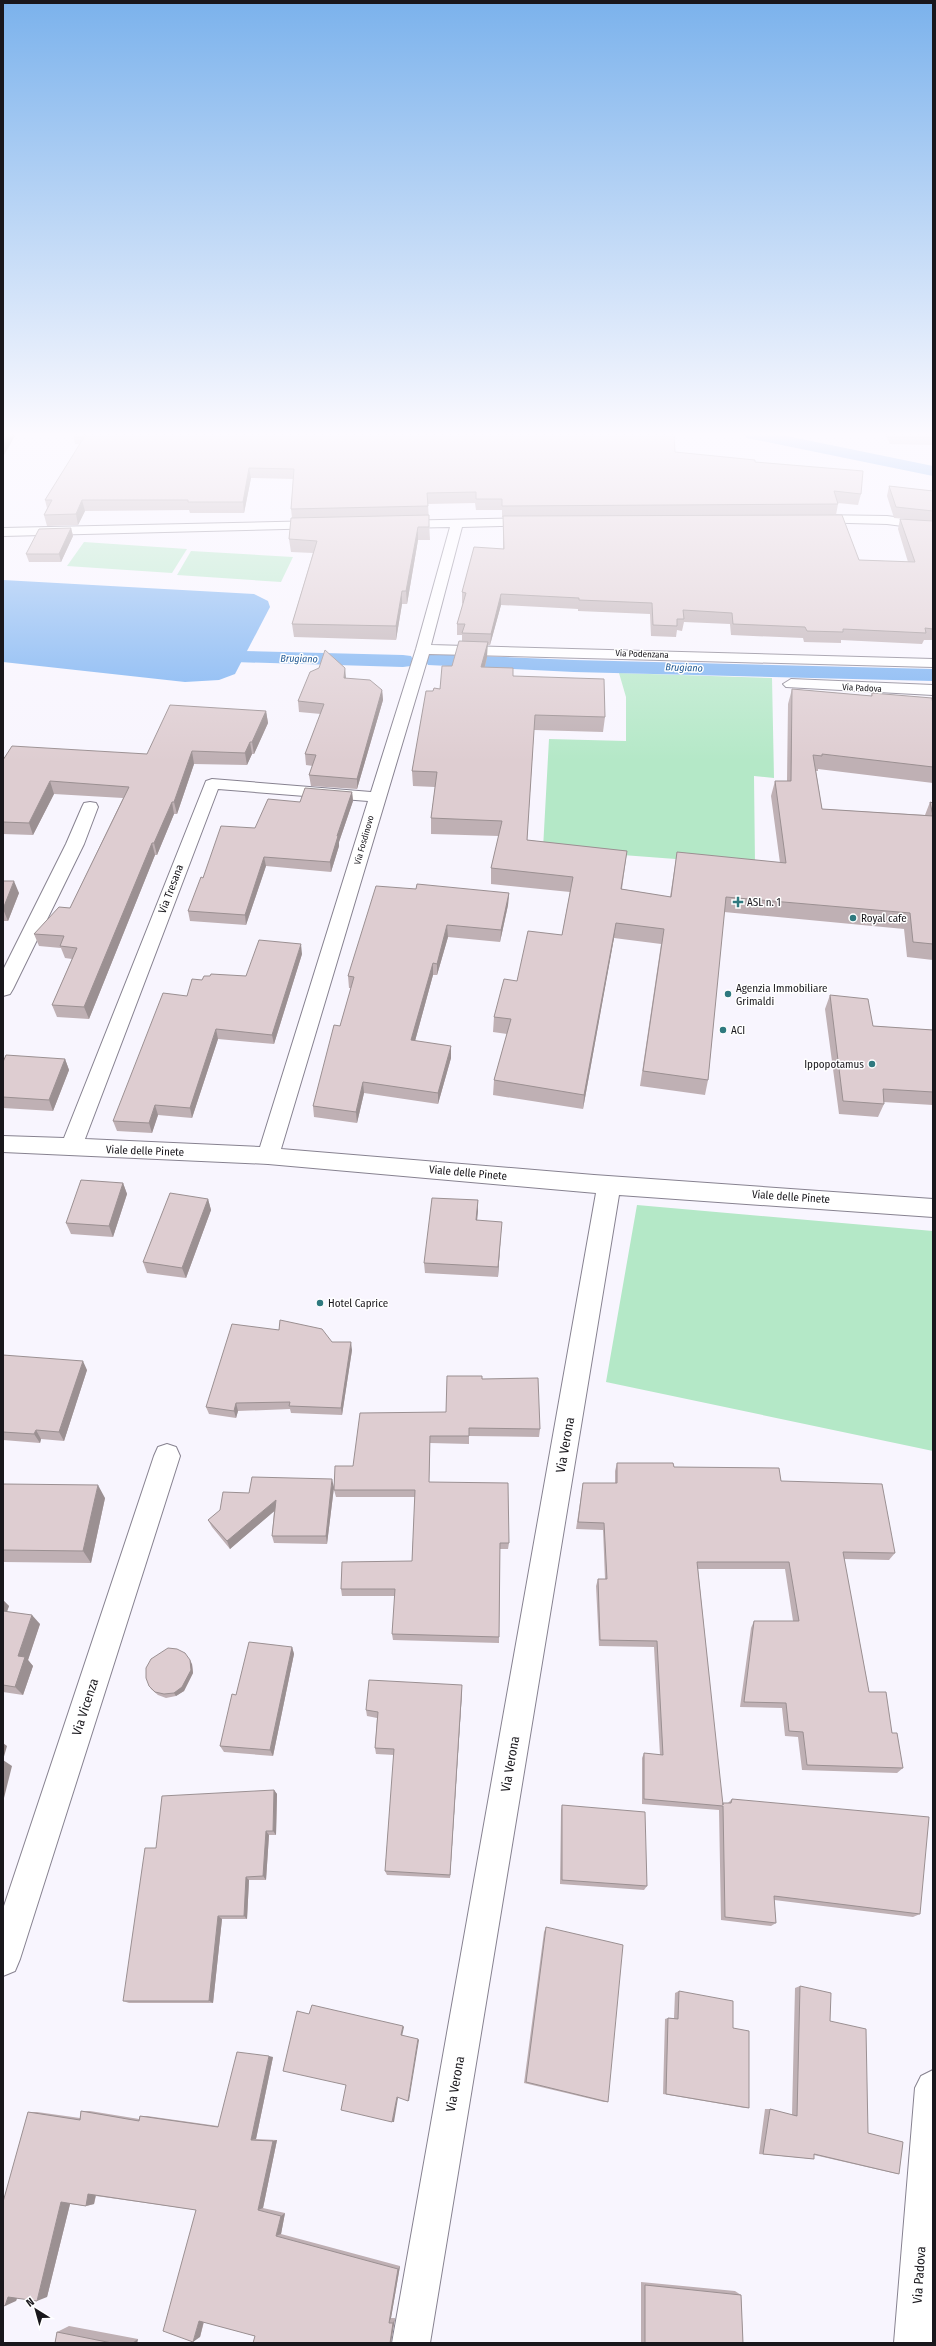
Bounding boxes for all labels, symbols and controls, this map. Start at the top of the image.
street label: Via Podenzana [615,648,670,660]
water label: Brugiano [280,653,318,665]
water label: Brugiano [665,661,703,675]
street label: Via Padova [842,682,883,694]
street label: Via Fosdinovo [352,814,376,866]
street label: Via Tresana [156,863,186,915]
marker: ASL n. 1 [732,896,744,908]
place label: ASL n. 1 [747,896,781,909]
place label: Royal cafe [861,912,907,925]
marker: Royal cafe [848,913,858,923]
place label: Agenzia Immobiliare Grimaldi [736,982,827,1008]
marker: Agenzia Immobiliare Grimaldi [723,989,733,999]
place label: ACI [731,1024,745,1037]
marker: ACI [718,1025,728,1035]
place label: Ippopotamus [804,1058,864,1071]
marker: Ippopotamus [867,1059,877,1069]
street label: Viale delle Pinete [106,1143,184,1159]
street label: Viale delle Pinete [428,1163,508,1183]
street label: Viale delle Pinete [752,1188,830,1206]
place label: Hotel Caprice [328,1297,388,1310]
marker: Hotel Caprice [315,1298,325,1308]
street label: Via Verona [553,1416,577,1474]
street label: Via Vicenza [69,1677,101,1737]
street label: Via Verona [498,1735,522,1793]
street label: Via Verona [443,2055,467,2113]
street label: Via Padova [910,2246,928,2304]
north arrow [16,2290,56,2330]
text: N [24,2295,37,2310]

